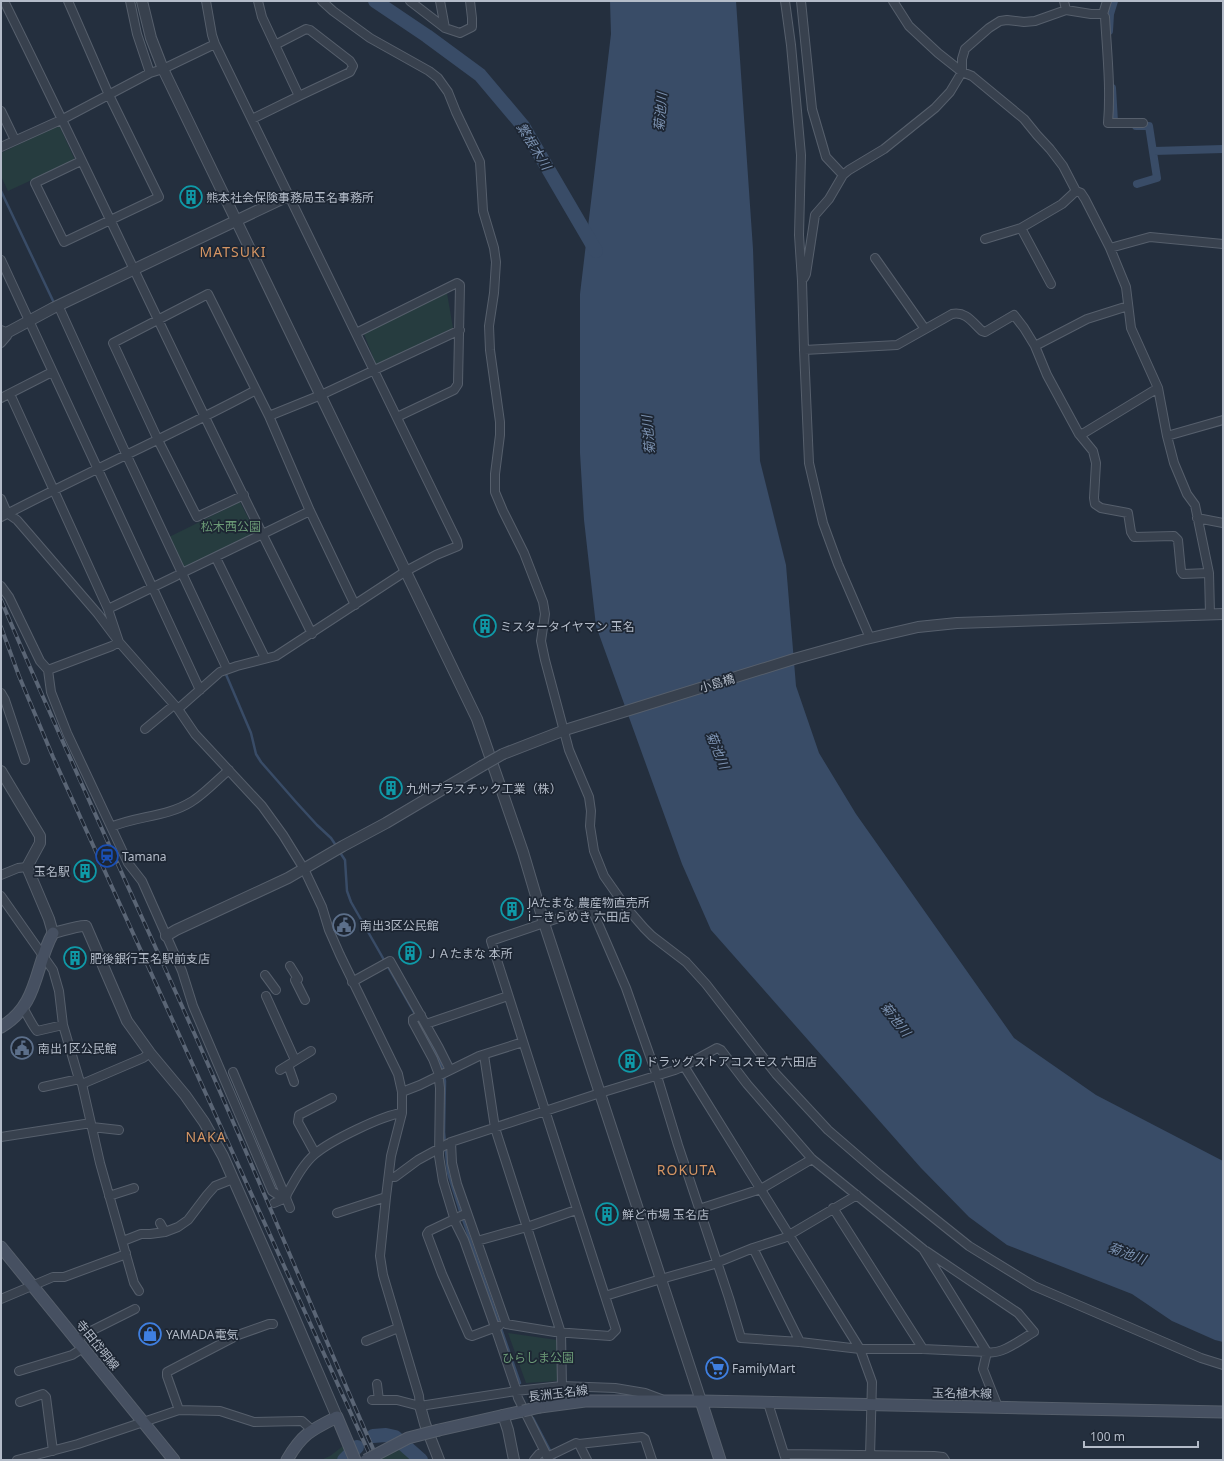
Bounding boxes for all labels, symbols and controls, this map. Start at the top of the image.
water label: 菊池川 [649,90,671,132]
water label: 繁根木川 [513,119,556,175]
building icon: 熊本社会保険事務局玉名事務所 [178,184,204,210]
place label: 熊本社会保険事務局玉名事務所 [206,189,374,206]
district label: MATSUKI [200,242,266,261]
water label: 菊池川 [637,413,659,455]
park label: 松木西公園 [201,518,261,535]
building icon: ミスタータイヤマン 玉名 [472,613,498,639]
place label: ミスタータイヤマン 玉名 [500,618,635,635]
street label: 小島橋 [697,670,737,696]
water label: 菊池川 [702,729,734,773]
building icon: 九州プラスチック工業（株） [378,775,404,801]
place label: 九州プラスチック工業（株） [406,780,562,797]
station icon: Tamana [94,843,120,869]
place label: Tamana [122,848,167,865]
building icon: 玉名駅 [72,858,98,884]
place label: 玉名駅 [34,863,70,880]
place label: JAたまな 農産物直売所 i－きらめき 六田店 [527,894,650,925]
building icon: JAたまな 農産物直売所 i－きらめき 六田店 [499,896,525,922]
public building icon: 南出3区公民館 [331,912,357,938]
place label: 南出3区公民館 [360,917,439,934]
building icon: ＪＡたまな 本所 [397,940,423,966]
building icon: 肥後銀行玉名駅前支店 [62,945,88,971]
place label: ＪＡたまな 本所 [426,945,513,962]
place label: 肥後銀行玉名駅前支店 [90,950,210,967]
water label: 菊池川 [877,998,916,1041]
public building icon: 南出1区公民館 [9,1035,35,1061]
place label: 南出1区公民館 [38,1040,117,1057]
building icon: ドラッグストアコスモス 六田店 [617,1048,643,1074]
place label: ドラッグストアコスモス 六田店 [646,1053,817,1070]
district label: NAKA [185,1127,227,1146]
district label: ROKUTA [657,1160,717,1179]
building icon: 鮮ど市場 玉名店 [594,1201,620,1227]
place label: 鮮ど市場 玉名店 [622,1206,709,1223]
water label: 菊池川 [1106,1238,1150,1269]
street label: 寺田岱明線 [73,1316,123,1374]
shop icon: YAMADA電気 [137,1321,163,1347]
place label: YAMADA電気 [166,1326,238,1343]
park label: ひらしま公園 [502,1349,574,1366]
supermarket icon: FamilyMart [704,1355,730,1381]
place label: FamilyMart [732,1360,796,1377]
street label: 長洲玉名線 [527,1381,589,1405]
street label: 玉名植木線 [932,1384,992,1402]
scale bar [1084,1423,1198,1449]
text: 100 m [1090,1428,1125,1445]

